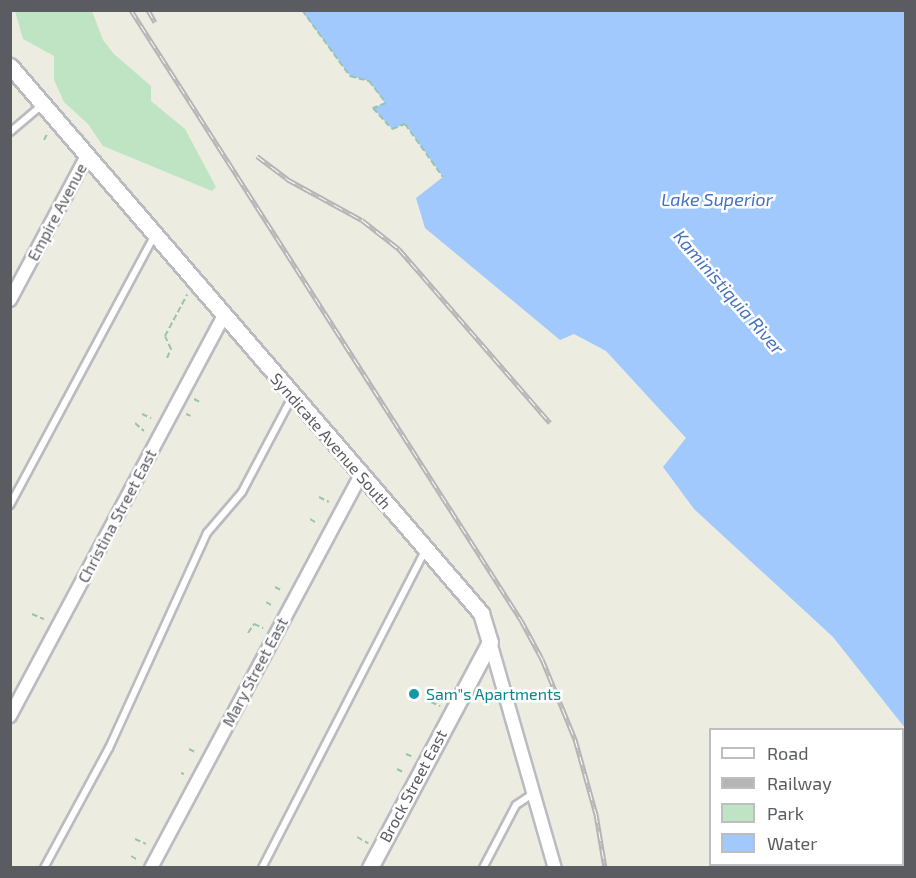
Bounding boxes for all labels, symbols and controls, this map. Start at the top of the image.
street label: Empire Avenue [23,160,91,264]
water label: Lake Superior [661,188,773,210]
water label: Kaministiquia River [669,226,789,358]
street label: Syndicate Avenue South [267,369,395,513]
street label: Christina Street East [74,446,160,586]
street label: Mary Street East [218,614,292,730]
place label: Sam"s Apartments [426,684,562,704]
marker: Sam"s Apartments [407,687,421,701]
street label: Brock Street East [375,726,451,846]
legend [709,728,904,866]
text: Road [767,742,808,764]
text: Railway [767,772,832,794]
text: Park [767,802,804,824]
text: Water [767,832,817,854]

